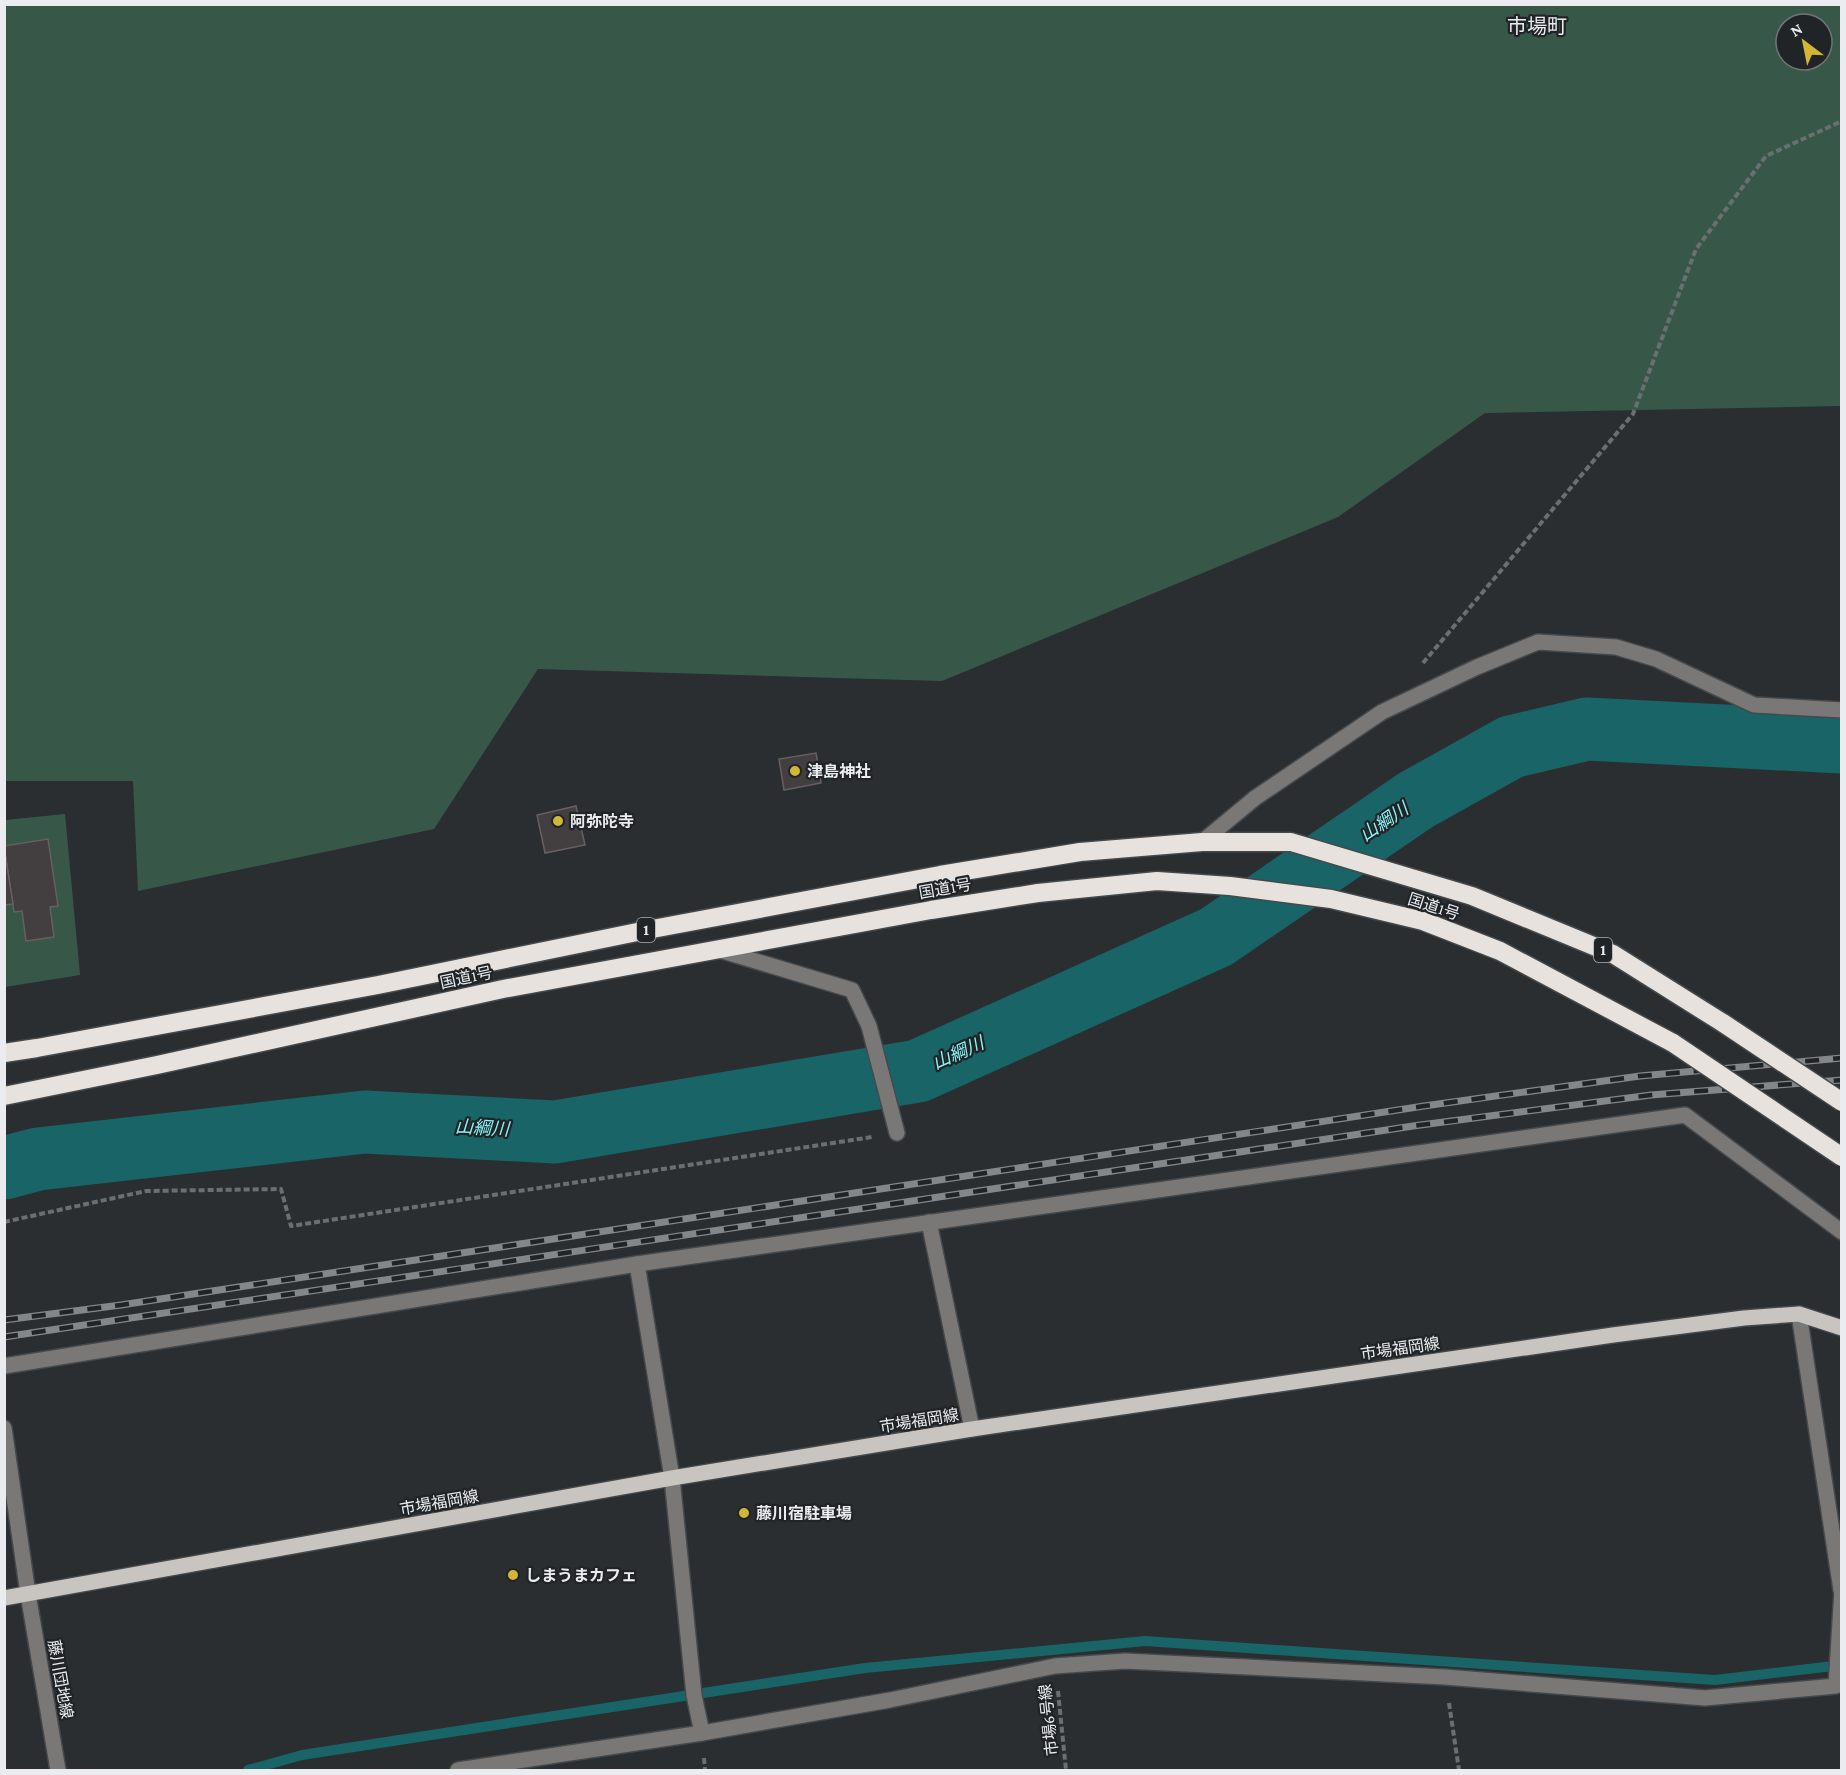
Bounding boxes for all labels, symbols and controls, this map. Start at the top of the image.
north arrow [1774,12,1834,72]
district label: 市場町 [1507,15,1567,37]
text: N [1787,20,1806,40]
place label: 津島神社 [807,762,871,780]
marker: 津島神社 [788,764,802,778]
water label: 山綱川 [1356,797,1414,845]
place label: 阿弥陀寺 [570,813,634,830]
marker: 阿弥陀寺 [551,814,565,828]
street label: 国道1号 [917,875,973,901]
street label: 国道1号 [1406,890,1462,923]
road number: 1 [637,918,655,942]
road number: 1 [1594,938,1612,962]
street label: 国道1号 [438,964,494,991]
water label: 山綱川 [929,1032,989,1073]
water label: 山綱川 [455,1117,511,1140]
street label: 市場福岡線 [1359,1335,1441,1362]
street label: 市場福岡線 [878,1406,960,1435]
street label: 市場福岡線 [398,1487,480,1518]
place label: 藤川宿駐車場 [756,1505,852,1522]
marker: 藤川宿駐車場 [737,1506,751,1520]
place label: しまうまカフェ [525,1567,637,1584]
marker: しまうまカフェ [506,1568,520,1582]
street label: 藤川団地線 [45,1638,76,1720]
street label: 市場6号線 [1036,1683,1061,1757]

